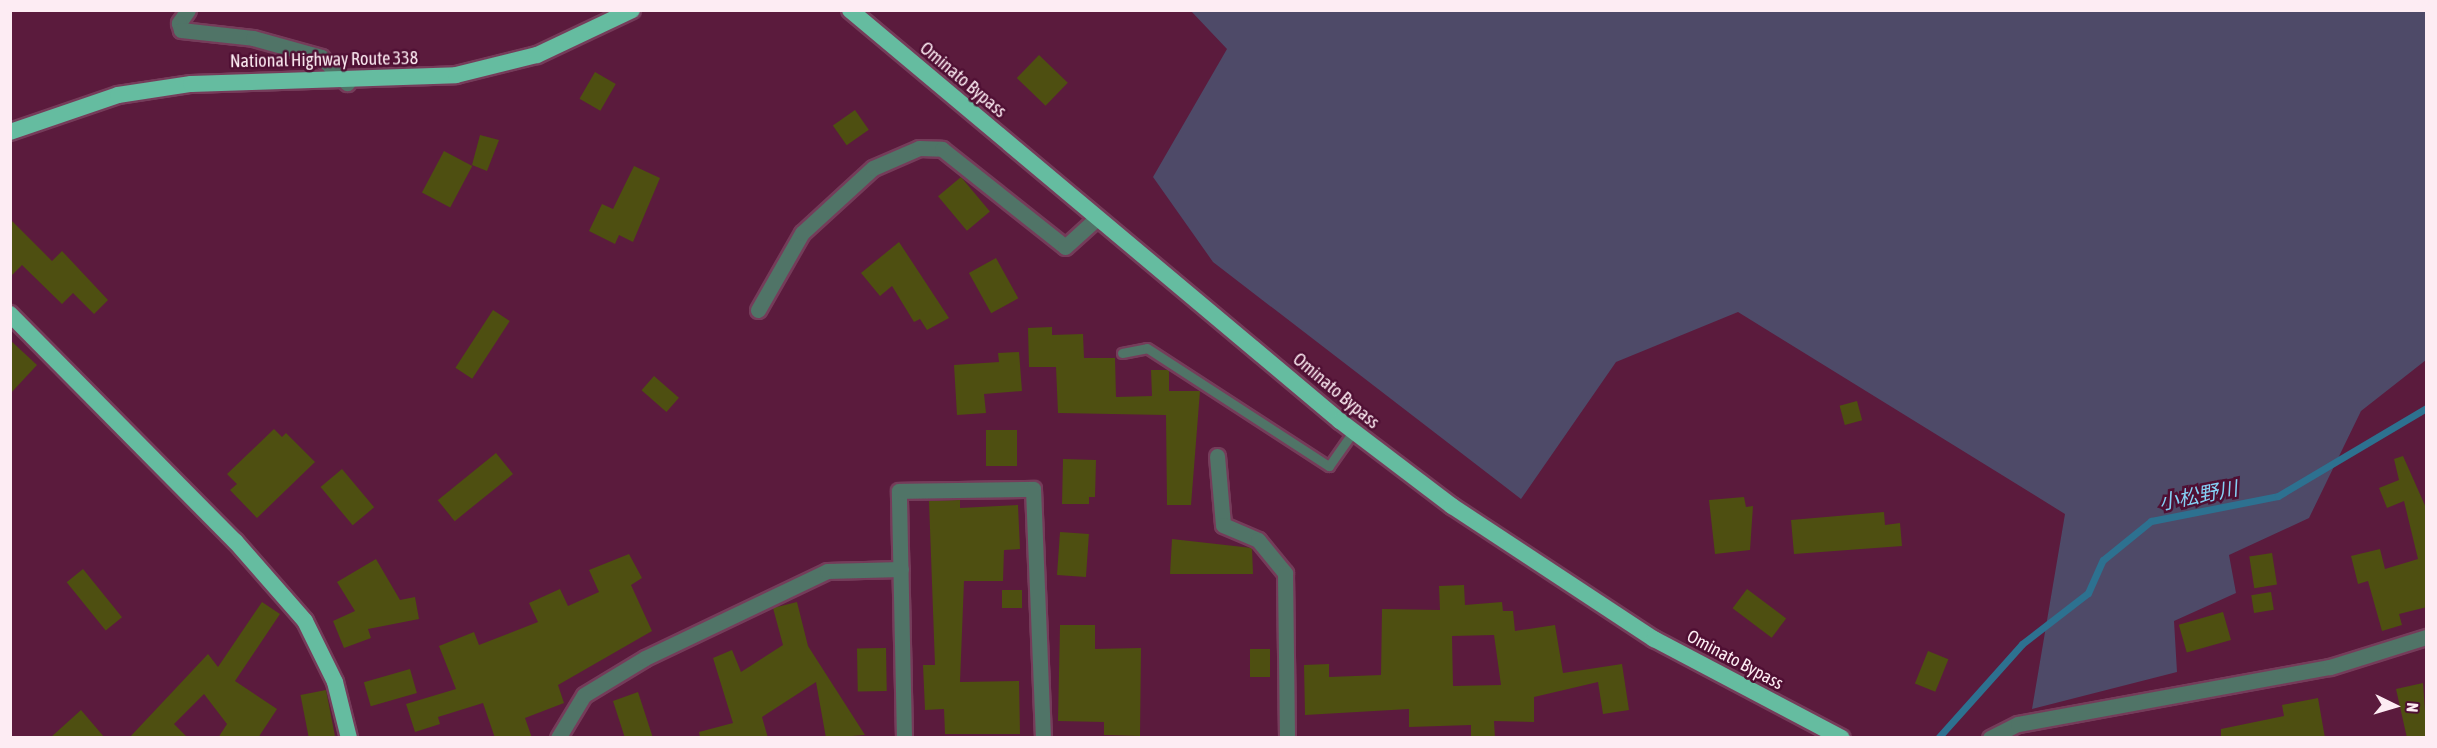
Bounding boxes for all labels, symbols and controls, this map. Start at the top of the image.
street label: Ominato Bypass [915,38,1011,122]
street label: National Highway Route 338 [230,48,418,72]
street label: Ominato Bypass [1288,349,1384,433]
water label: 小松野川 [2156,476,2240,514]
street label: Ominato Bypass [1683,626,1787,694]
north arrow [2365,676,2425,736]
text: N [2404,702,2422,713]

